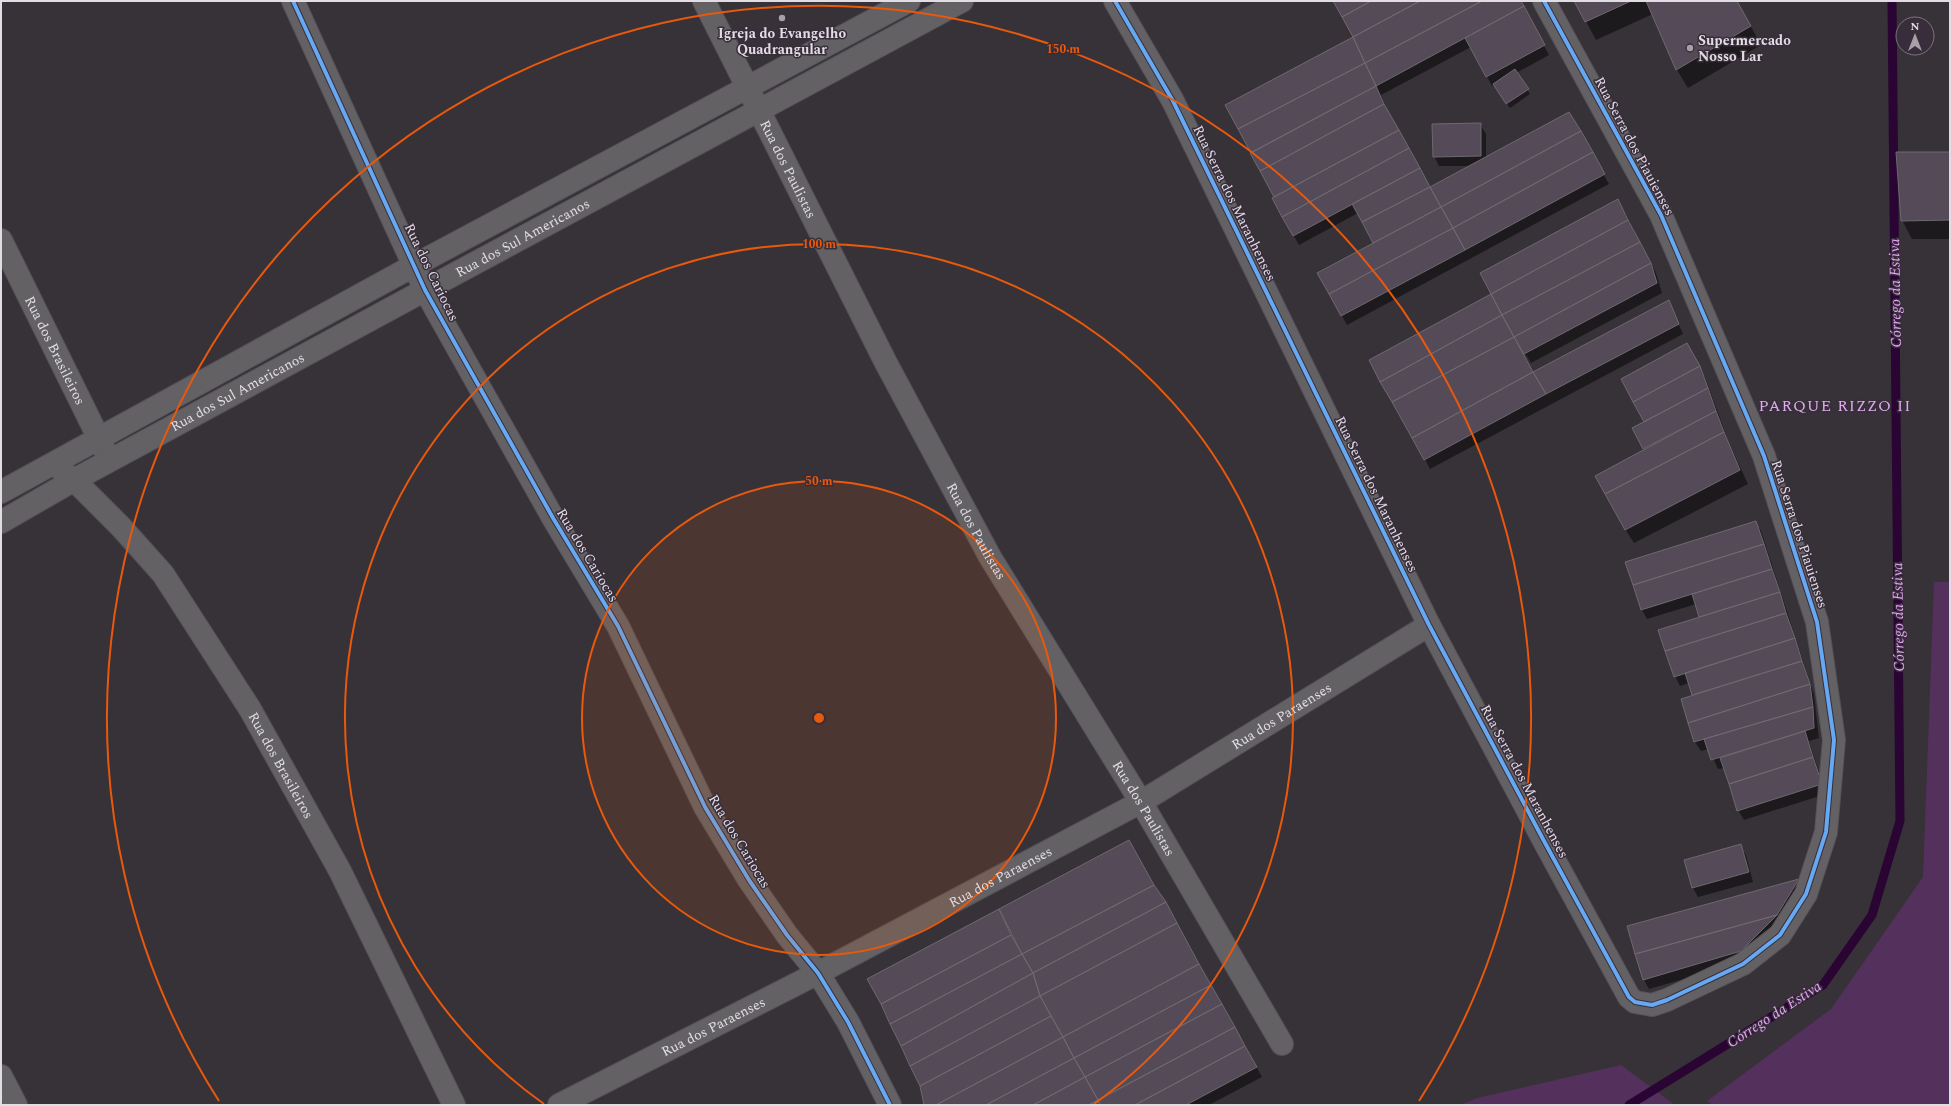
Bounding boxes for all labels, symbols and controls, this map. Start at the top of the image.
marker: Igreja do Evangelho Quadrangular [777,13,787,23]
north arrow [1895,16,1935,56]
text: N [1911,18,1920,35]
place label: Igreja do Evangelho Quadrangular [718,23,846,60]
place label: Supermercado Nosso Lar [1698,30,1791,67]
text: 150 m [1046,40,1080,59]
marker: Supermercado Nosso Lar [1685,43,1695,53]
street label: Rua Serra dos Piauienses [1589,73,1680,219]
street label: Rua dos Paulistas [754,116,822,222]
street label: Rua Serra dos Maranhenses [1188,122,1282,285]
street label: Rua dos Sul Americanos [452,193,594,283]
street label: Rua dos Cariocas [399,220,464,325]
text: 100 m [802,235,836,254]
water label: Córrego da Estiva [1883,238,1908,348]
street label: Rua dos Brasileiros [19,292,91,409]
street label: Rua dos Sul Americanos [167,347,309,437]
district label: PARQUE RIZZO II [1759,394,1911,418]
street label: Rua Serra dos Maranhenses [1330,413,1424,576]
street label: Rua Serra dos Piauienses [1766,457,1833,611]
text: 50 m [805,472,833,491]
street label: Rua dos Paulistas [941,479,1012,584]
street label: Rua dos Cariocas [551,504,624,606]
water label: Córrego da Estiva [1886,562,1911,672]
street label: Rua dos Paraenses [1227,677,1336,755]
street label: Rua Serra dos Maranhenses [1475,701,1574,862]
street label: Rua dos Brasileiros [243,708,319,823]
centre of rings [812,711,826,725]
street label: Rua dos Paulistas [1107,757,1180,860]
street label: Rua dos Cariocas [703,790,776,892]
street label: Rua dos Paraenses [945,841,1056,913]
water label: Córrego da Estiva [1722,975,1827,1054]
street label: Rua dos Paraenses [658,992,769,1062]

